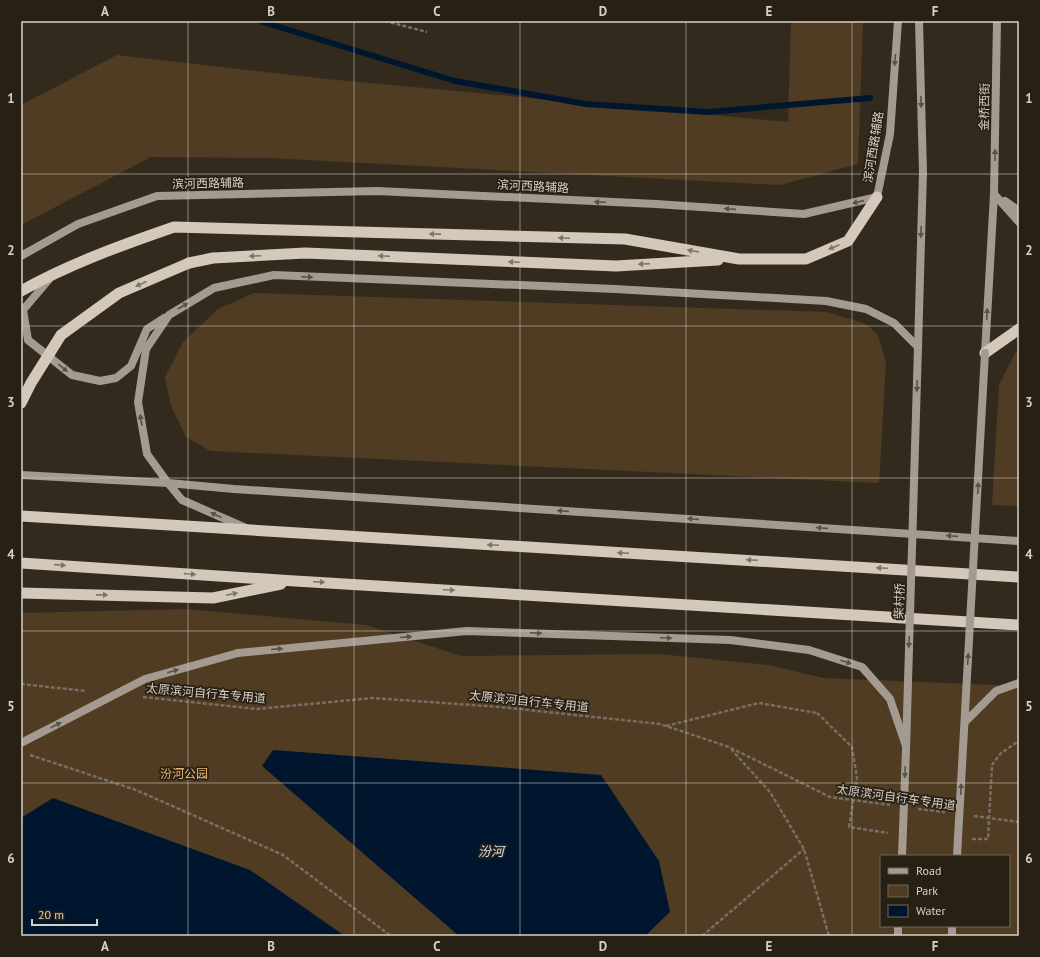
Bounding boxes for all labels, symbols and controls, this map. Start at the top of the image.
text: A [101,3,109,20]
text: B [267,3,275,20]
text: C [433,3,441,20]
text: D [599,3,607,20]
text: E [766,3,773,20]
text: F [932,3,939,20]
one-way arrow [891,54,898,66]
street label: 金桥西街 [976,83,992,131]
text: 1 [7,90,15,107]
text: 1 [1025,90,1033,107]
one-way arrow [918,96,924,109]
street label: 滨河西路辅路 [860,110,886,184]
one-way arrow [992,148,998,161]
street label: 滨河西路辅路 [172,175,244,191]
street label: 滨河西路辅路 [497,177,569,195]
one-way arrow [594,198,606,205]
one-way arrow [852,199,864,205]
one-way arrow [724,206,736,213]
one-way arrow [918,226,924,239]
one-way arrow [428,231,441,237]
one-way arrow [558,234,570,241]
text: 2 [7,242,15,259]
text: 2 [1025,242,1033,259]
one-way arrow [828,244,840,250]
one-way arrow [687,248,700,254]
one-way arrow [249,252,261,259]
one-way arrow [377,253,390,259]
one-way arrow [508,258,520,265]
one-way arrow [638,261,650,268]
one-way arrow [301,273,313,280]
one-way arrow [135,281,146,287]
one-way arrow [177,303,189,310]
one-way arrow [984,308,991,320]
one-way arrow [58,363,69,372]
one-way arrow [913,380,920,392]
text: 3 [7,394,15,411]
text: 3 [1025,394,1033,411]
one-way arrow [138,414,144,426]
one-way arrow [974,482,981,494]
one-way arrow [557,507,569,514]
one-way arrow [210,511,222,517]
one-way arrow [687,516,699,523]
one-way arrow [816,524,828,531]
one-way arrow [946,533,958,540]
one-way arrow [487,541,499,548]
text: 4 [7,546,15,563]
text: 4 [1025,546,1033,563]
one-way arrow [617,549,629,556]
one-way arrow [746,557,758,564]
one-way arrow [54,562,66,569]
one-way arrow [876,565,888,572]
one-way arrow [184,571,197,577]
one-way arrow [313,579,325,586]
street label: 柴村桥 [891,583,907,619]
one-way arrow [443,587,455,594]
one-way arrow [225,591,238,597]
one-way arrow [96,592,109,598]
one-way arrow [530,630,542,637]
one-way arrow [400,634,412,640]
one-way arrow [660,634,672,641]
one-way arrow [906,636,913,648]
one-way arrow [270,646,283,653]
one-way arrow [965,652,971,665]
one-way arrow [841,659,853,665]
one-way arrow [168,668,180,674]
street label: 太原滨河自行车专用道 [146,680,266,706]
street label: 太原滨河自行车专用道 [469,687,589,715]
text: 5 [7,698,15,715]
text: 5 [1025,698,1033,715]
one-way arrow [50,722,61,728]
park label: 汾河公园 [160,766,208,781]
one-way arrow [902,766,909,778]
street label: 太原滨河自行车专用道 [836,781,956,813]
one-way arrow [957,783,964,795]
water label: 汾河 [478,843,507,860]
text: 6 [7,850,15,867]
text: 6 [1025,850,1033,867]
legend [880,855,1010,927]
text: Road [916,863,941,878]
text: Park [916,883,938,898]
scale bar [32,901,97,927]
text: Water [916,903,946,918]
text: 20 m [38,907,64,922]
text: A [101,938,109,955]
text: B [267,938,275,955]
text: C [433,938,441,955]
text: D [599,938,607,955]
text: E [766,938,773,955]
text: F [932,938,939,955]

